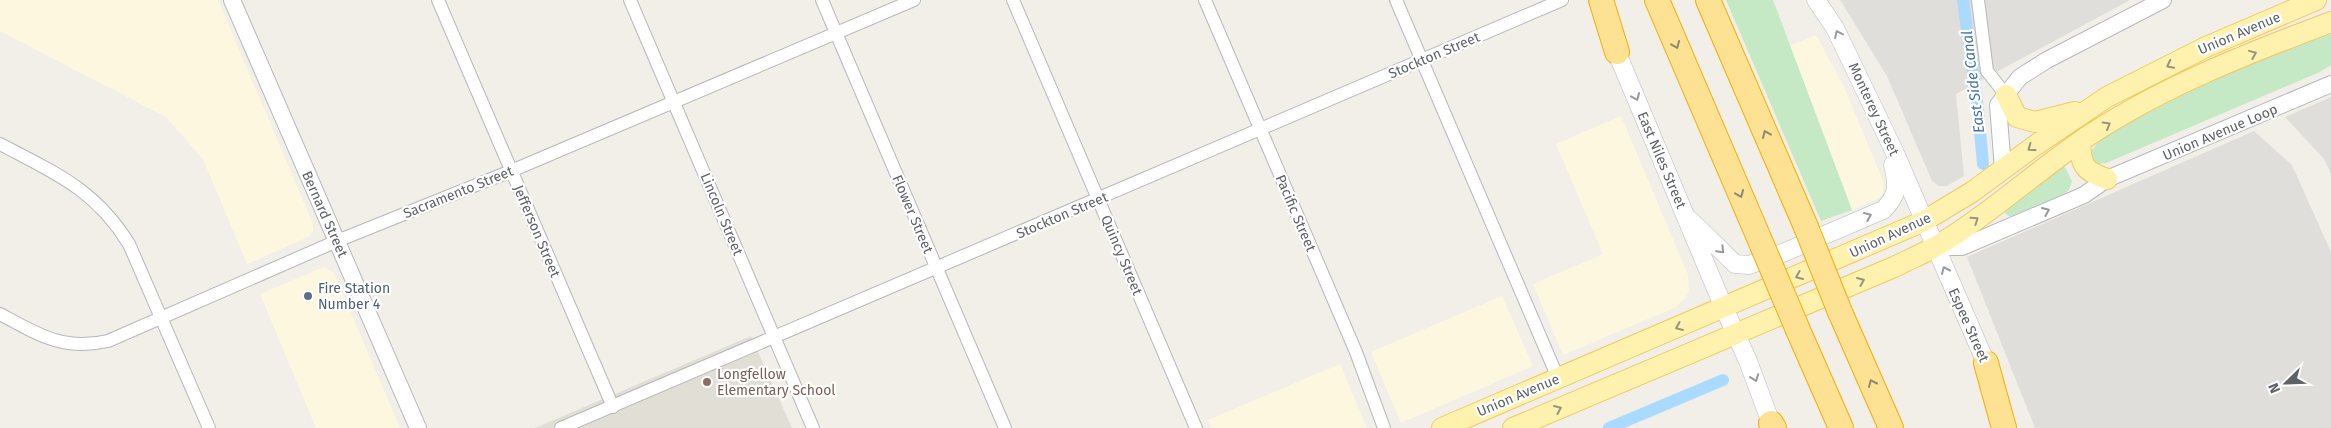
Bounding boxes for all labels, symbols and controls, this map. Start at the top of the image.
street label: Union Avenue [2195,8,2283,58]
street label: Stockton Street [1386,28,1483,82]
one-way arrow [1834,30,1844,39]
water label: East Side Canal [1958,30,1988,134]
one-way arrow [1669,40,1680,49]
one-way arrow [2248,49,2257,60]
one-way arrow [2166,59,2175,69]
street label: Monterey Street [1845,60,1903,159]
one-way arrow [1630,92,1640,101]
street label: Union Avenue Loop [2160,101,2280,164]
street label: East Niles Street [1633,109,1690,212]
one-way arrow [2102,121,2111,131]
one-way arrow [1761,130,1772,139]
one-way arrow [2027,142,2037,151]
street label: Sacramento Street [401,162,516,222]
street label: Bernard Street [298,169,351,261]
street label: Lincoln Street [697,171,747,259]
street label: Flower Street [888,172,937,257]
street label: Pacific Street [1272,172,1320,255]
street label: Jefferson Street [509,183,564,281]
street label: Stockton Street [1014,188,1111,242]
one-way arrow [1734,189,1745,198]
one-way arrow [2041,207,2050,218]
street label: Union Avenue [1847,209,1934,262]
one-way arrow [1864,212,1872,222]
street label: Quincy Street [1097,213,1146,299]
one-way arrow [1969,217,1979,226]
one-way arrow [1715,245,1724,254]
one-way arrow [1940,266,1951,275]
one-way arrow [1795,269,1804,280]
one-way arrow [1856,277,1865,287]
place label: Fire Station Number 4 [318,280,390,313]
street label: Espee Street [1945,286,1993,366]
marker: Fire Station Number 4 [302,290,314,302]
one-way arrow [1675,321,1684,332]
north arrow [2261,358,2311,408]
place label: Longfellow Elementary School [717,366,835,399]
street label: Union Avenue [1474,370,1562,420]
one-way arrow [1749,373,1759,382]
marker: Longfellow Elementary School [701,376,713,388]
one-way arrow [1867,379,1878,388]
text: N [2265,380,2284,395]
one-way arrow [1553,405,1562,415]

